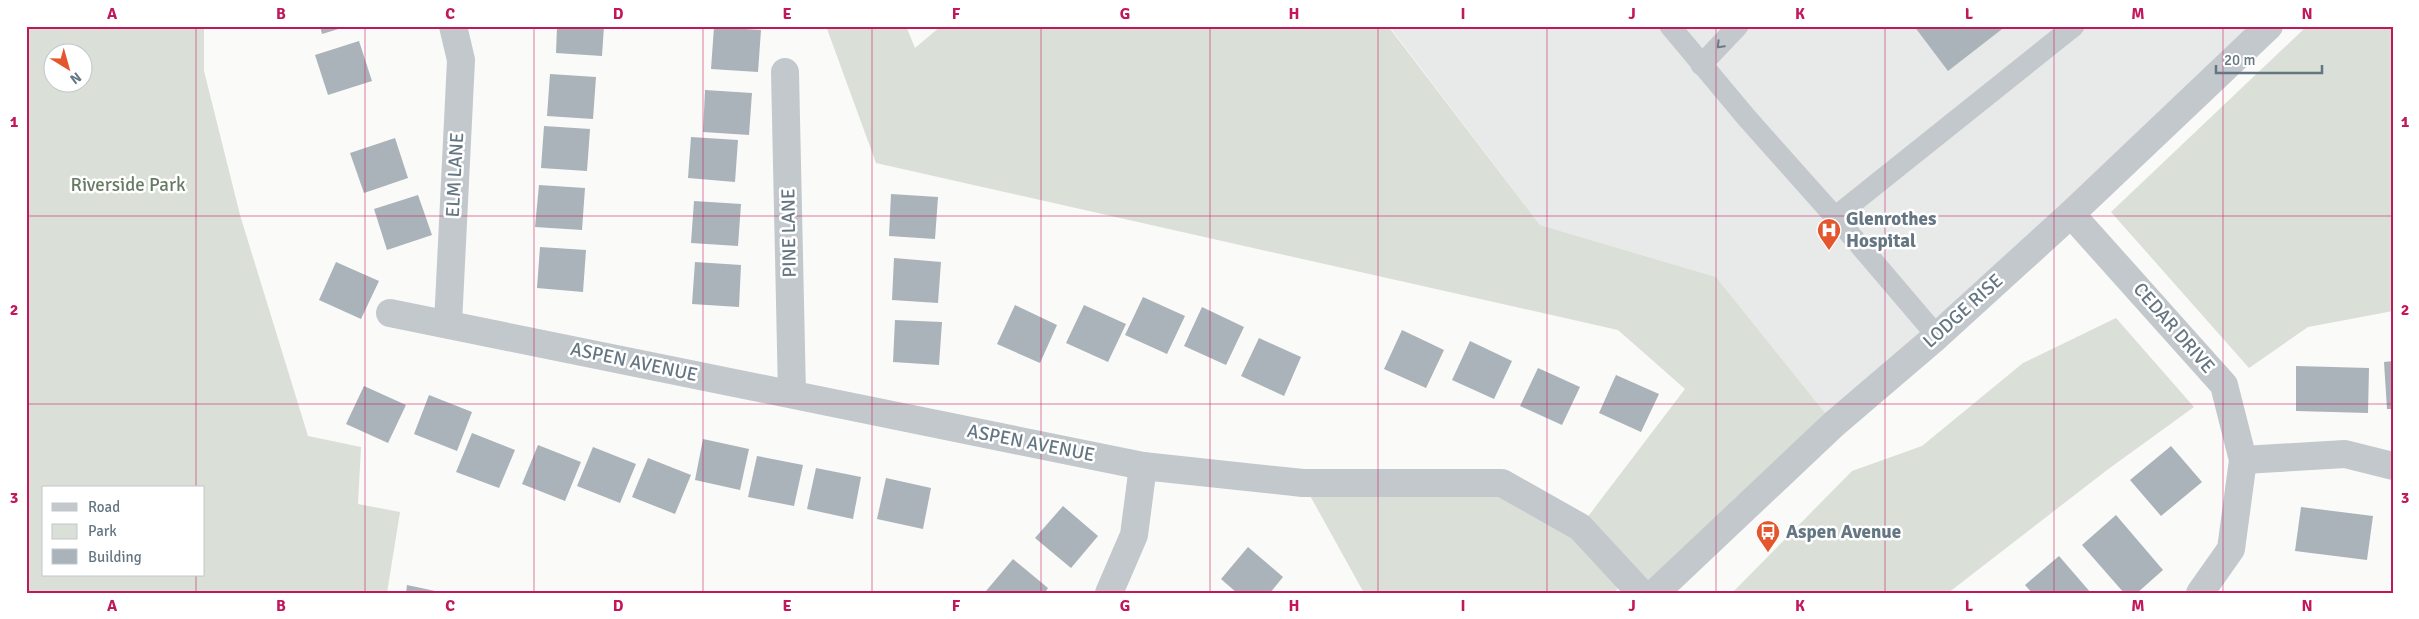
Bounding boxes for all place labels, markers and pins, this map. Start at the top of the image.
place label: Glenrothes Hospital [1846,207,1936,253]
hospital icon: Glenrothes Hospital [1816,217,1842,251]
bus stop icon: Aspen Avenue [1755,519,1781,553]
place label: Aspen Avenue [1786,520,1901,544]

